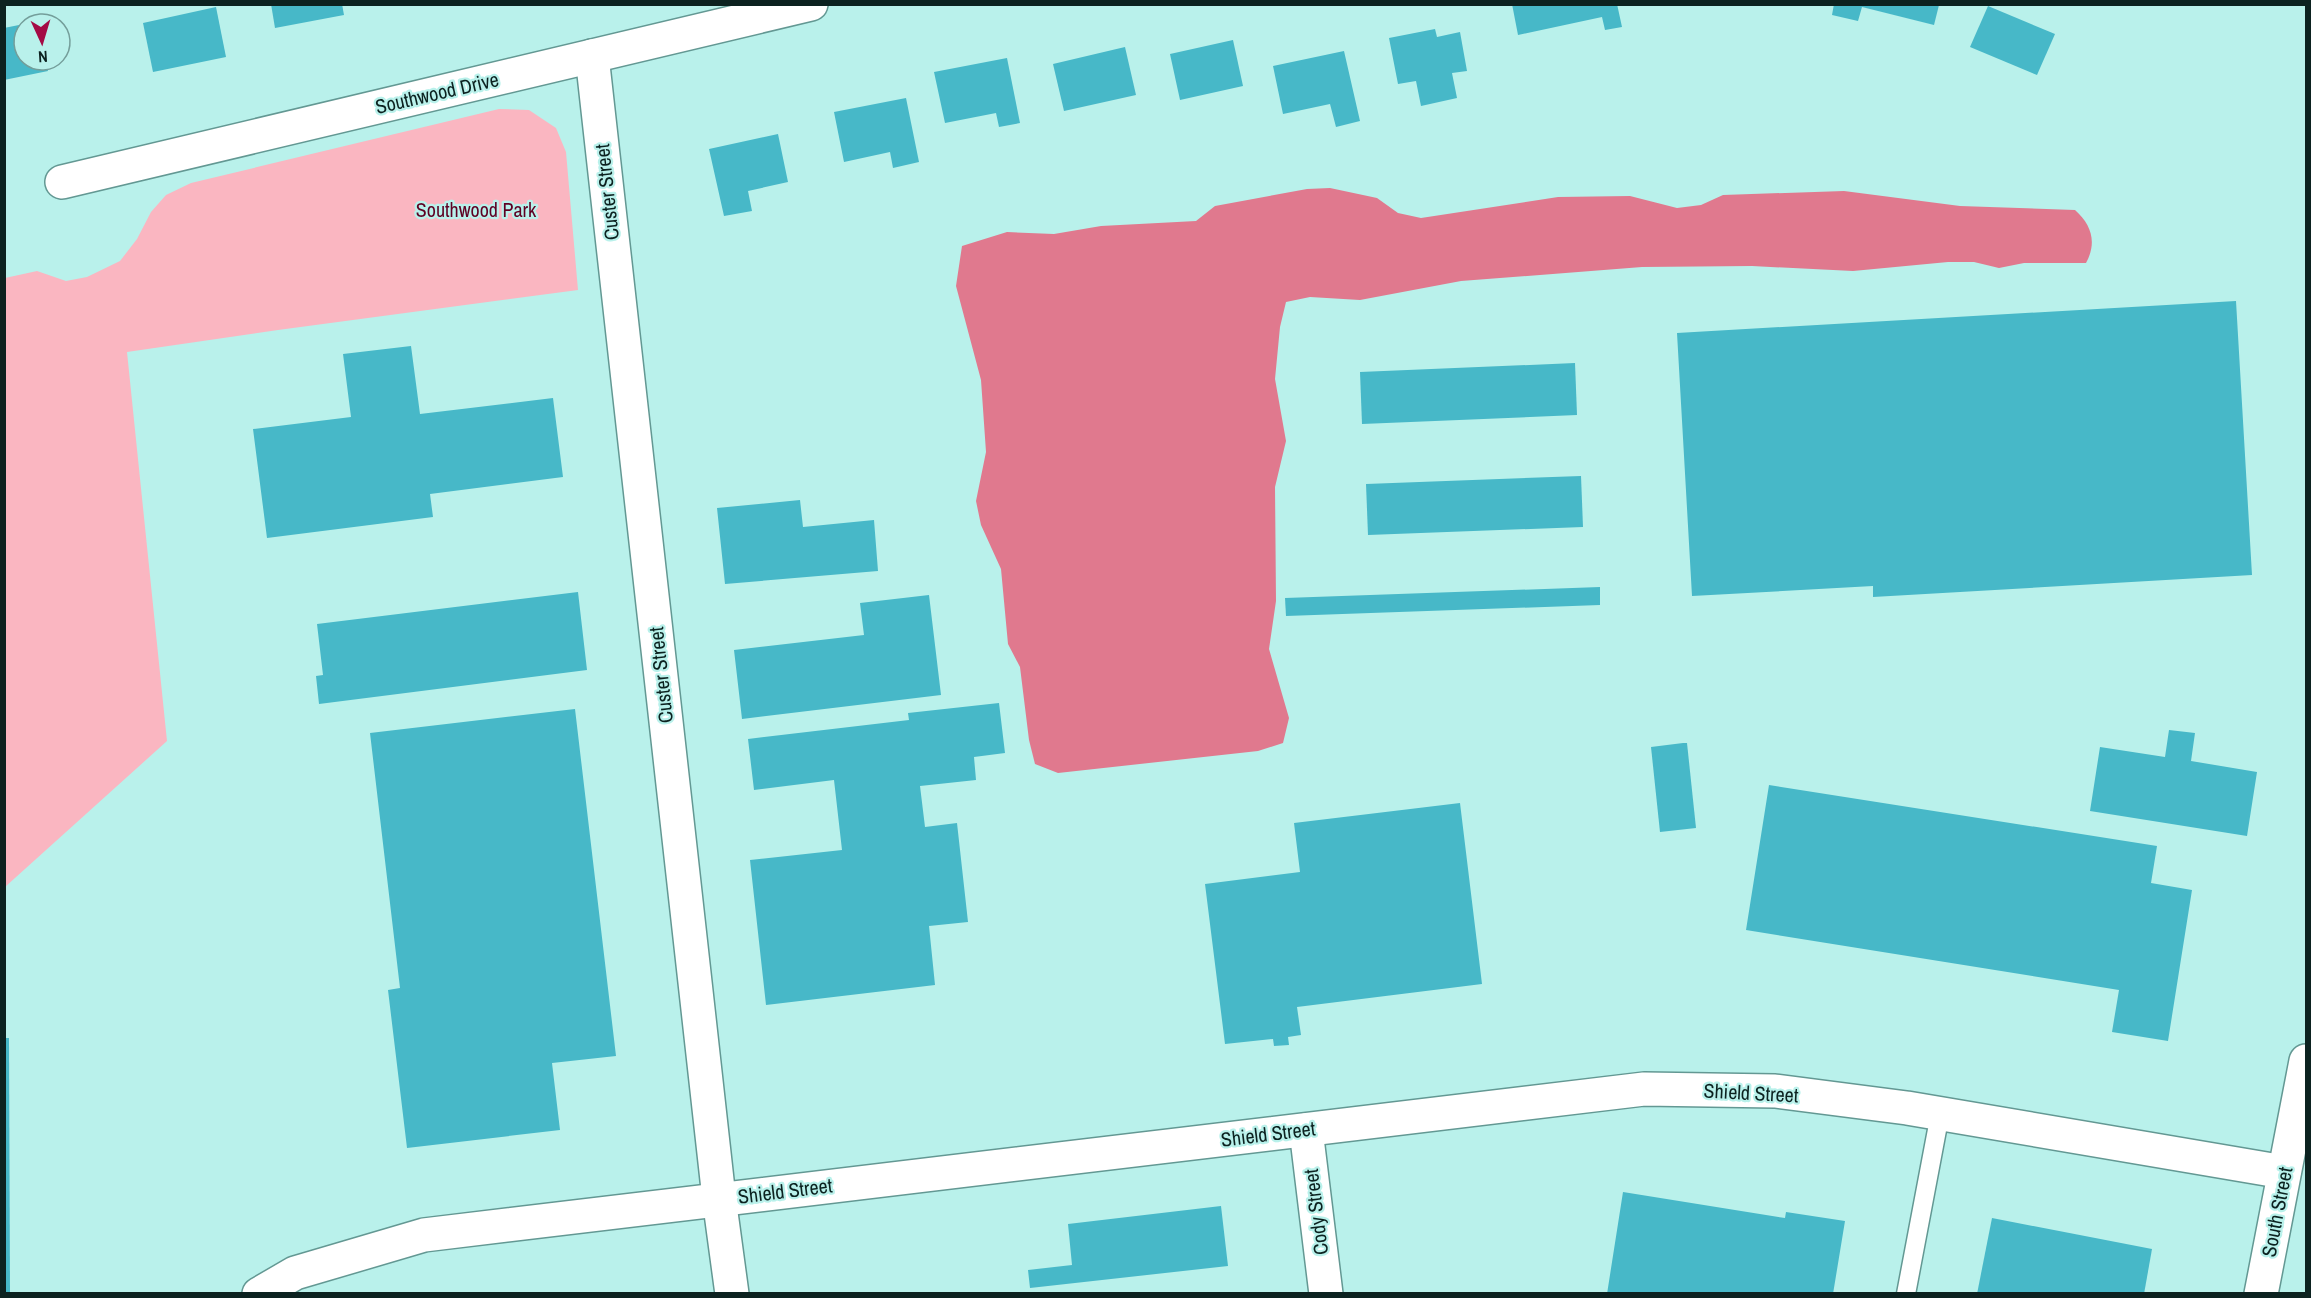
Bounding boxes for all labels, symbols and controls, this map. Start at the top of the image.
north arrow [12,12,72,72]
text: N [38,46,49,68]
street label: Southwood Drive [373,65,501,120]
street label: Custer Street [588,142,625,242]
park label: Southwood Park [416,196,537,223]
street label: Custer Street [642,625,679,725]
street label: Shield Street [1703,1077,1800,1108]
street label: Shield Street [1219,1114,1317,1153]
street label: South Street [2255,1164,2299,1259]
street label: Cody Street [1297,1167,1334,1257]
street label: Shield Street [736,1171,834,1210]

